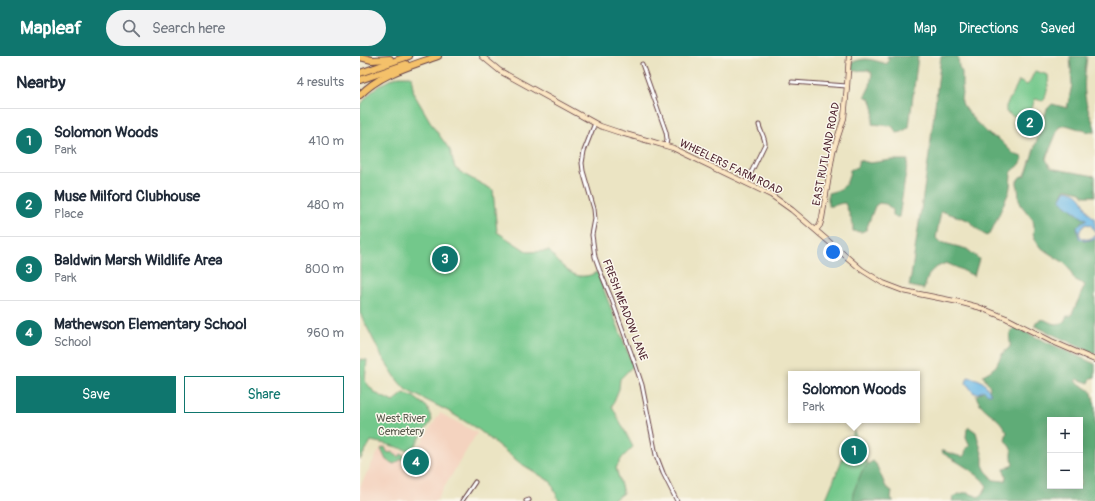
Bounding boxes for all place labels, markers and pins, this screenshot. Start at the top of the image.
pin: 2 [1017,108,1043,138]
pin: 3 [432,244,458,274]
pin: 1 [841,436,867,466]
pin: 4 [403,447,429,477]

